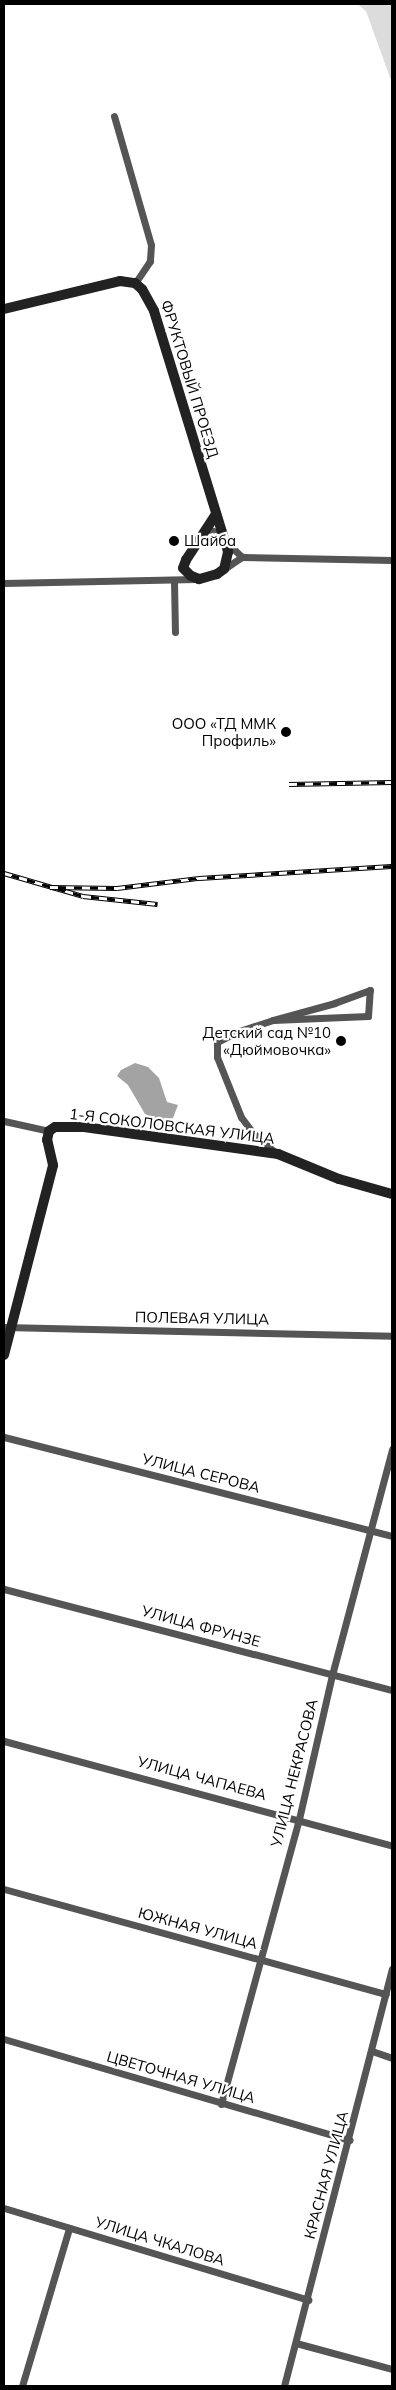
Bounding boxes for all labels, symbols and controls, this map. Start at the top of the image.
street label: ФРУКТОВЫЙ ПРОЕЗД [157,298,223,460]
place label: Шайба [184,532,236,550]
marker: Шайба [168,535,180,547]
place label: ООО «ТД ММК Профиль» [172,714,276,749]
marker: ООО «ТД ММК Профиль» [280,726,292,738]
place label: Детский сад №10 «Дюймовочка» [202,1023,331,1058]
marker: Детский сад №10 «Дюймовочка» [335,1035,347,1047]
street label: 1-Я СОКОЛОВСКАЯ УЛИЦА [68,1104,276,1148]
street label: ПОЛЕВАЯ УЛИЦА [135,1308,269,1328]
street label: УЛИЦА СЕРОВА [140,1450,262,1496]
street label: УЛИЦА ФРУНЗЕ [140,1601,262,1651]
street label: УЛИЦА НЕКРАСОВА [267,1697,321,1849]
street label: УЛИЦА ЧАПАЕВА [135,1752,269,1804]
street label: ЮЖНАЯ УЛИЦА [136,1903,260,1953]
street label: ЦВЕТОЧНАЯ УЛИЦА [105,2047,257,2107]
street label: КРАСНАЯ УЛИЦА [300,2109,352,2241]
street label: УЛИЦА ЧКАЛОВА [93,2213,227,2269]

